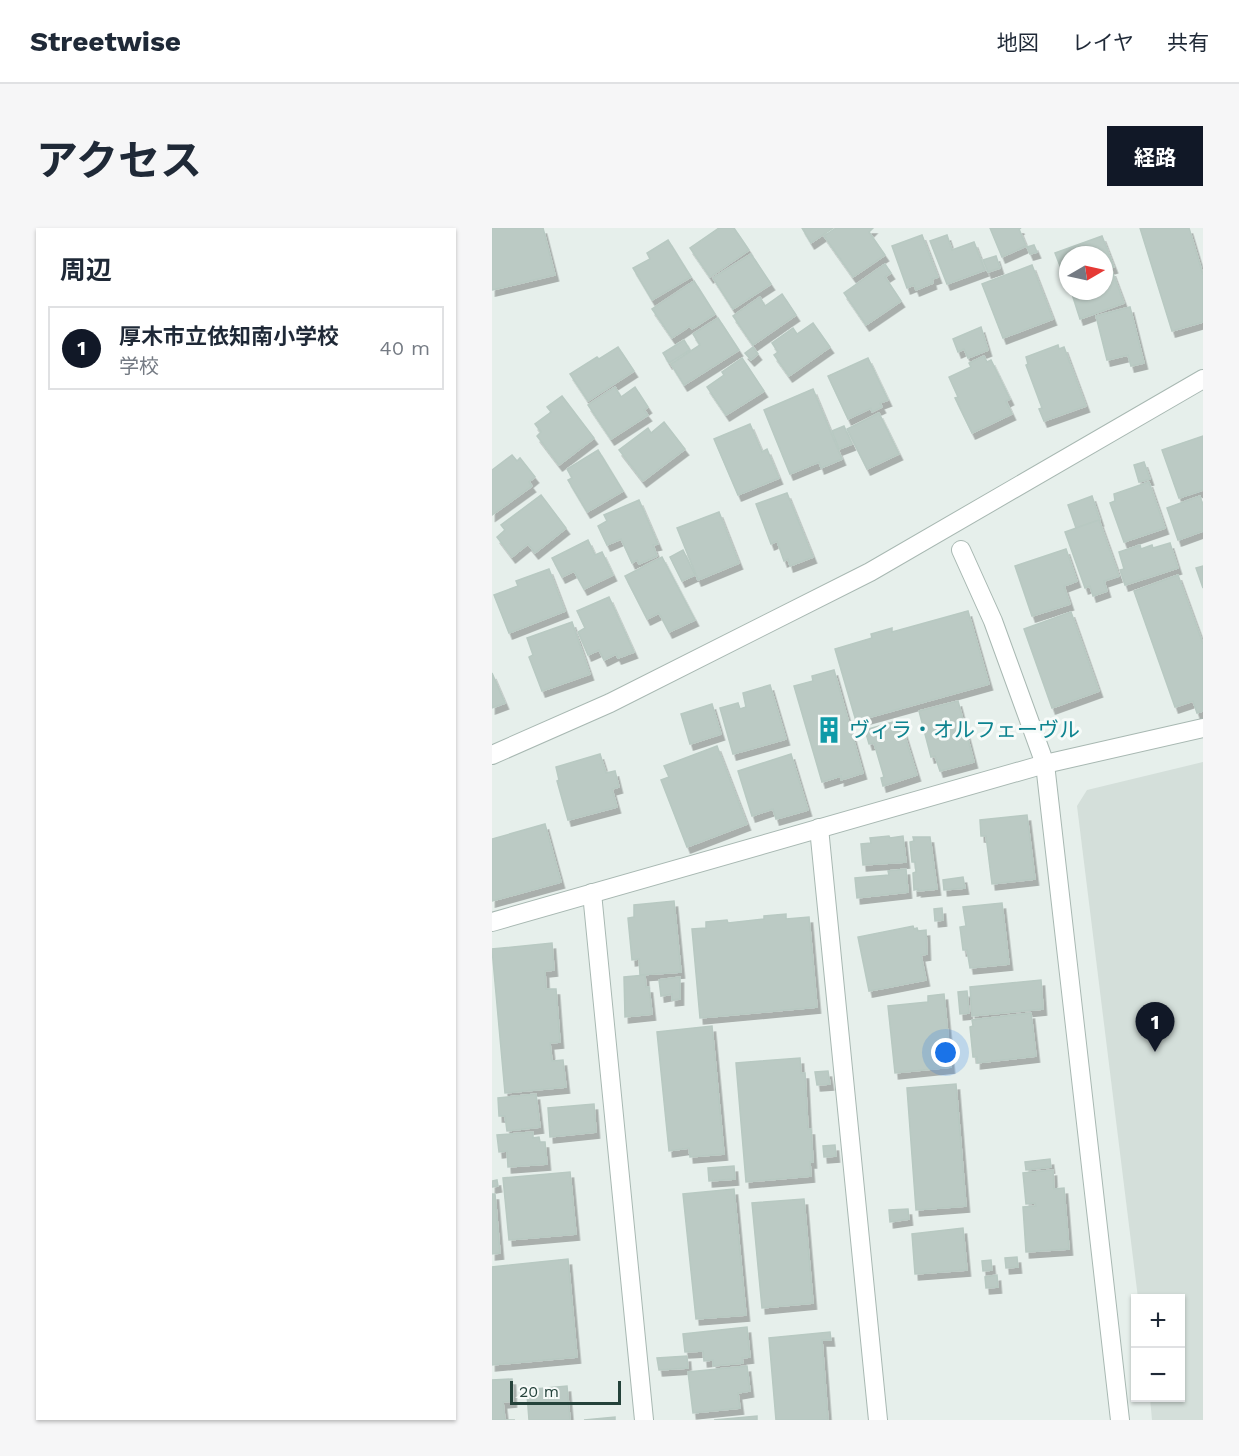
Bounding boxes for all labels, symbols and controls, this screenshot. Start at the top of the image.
text: Streetwise [30,25,181,58]
text: 地図 [997,30,1039,55]
text: レイヤ [1072,30,1134,55]
text: 共有 [1167,30,1209,55]
button: 経路 [1107,126,1203,186]
text: アクセス [36,136,202,185]
north arrow [1059,246,1113,300]
text: 周辺 [60,255,112,285]
text: 厚木市立依知南小学校 [119,324,339,349]
text: 1 [77,336,86,360]
text: 40 m [379,336,430,360]
text: 学校 [119,354,159,378]
building icon: ヴィラ・オルフェーヴル [814,715,844,745]
place label: ヴィラ・オルフェーヴル [849,717,1080,742]
pin: 1 [1136,1002,1174,1052]
your location [931,1038,960,1067]
map controls [1131,1294,1185,1402]
button: + [1131,1294,1185,1348]
button: − [1131,1348,1185,1402]
scale bar [510,1378,621,1406]
text: 20 m [519,1382,559,1401]

